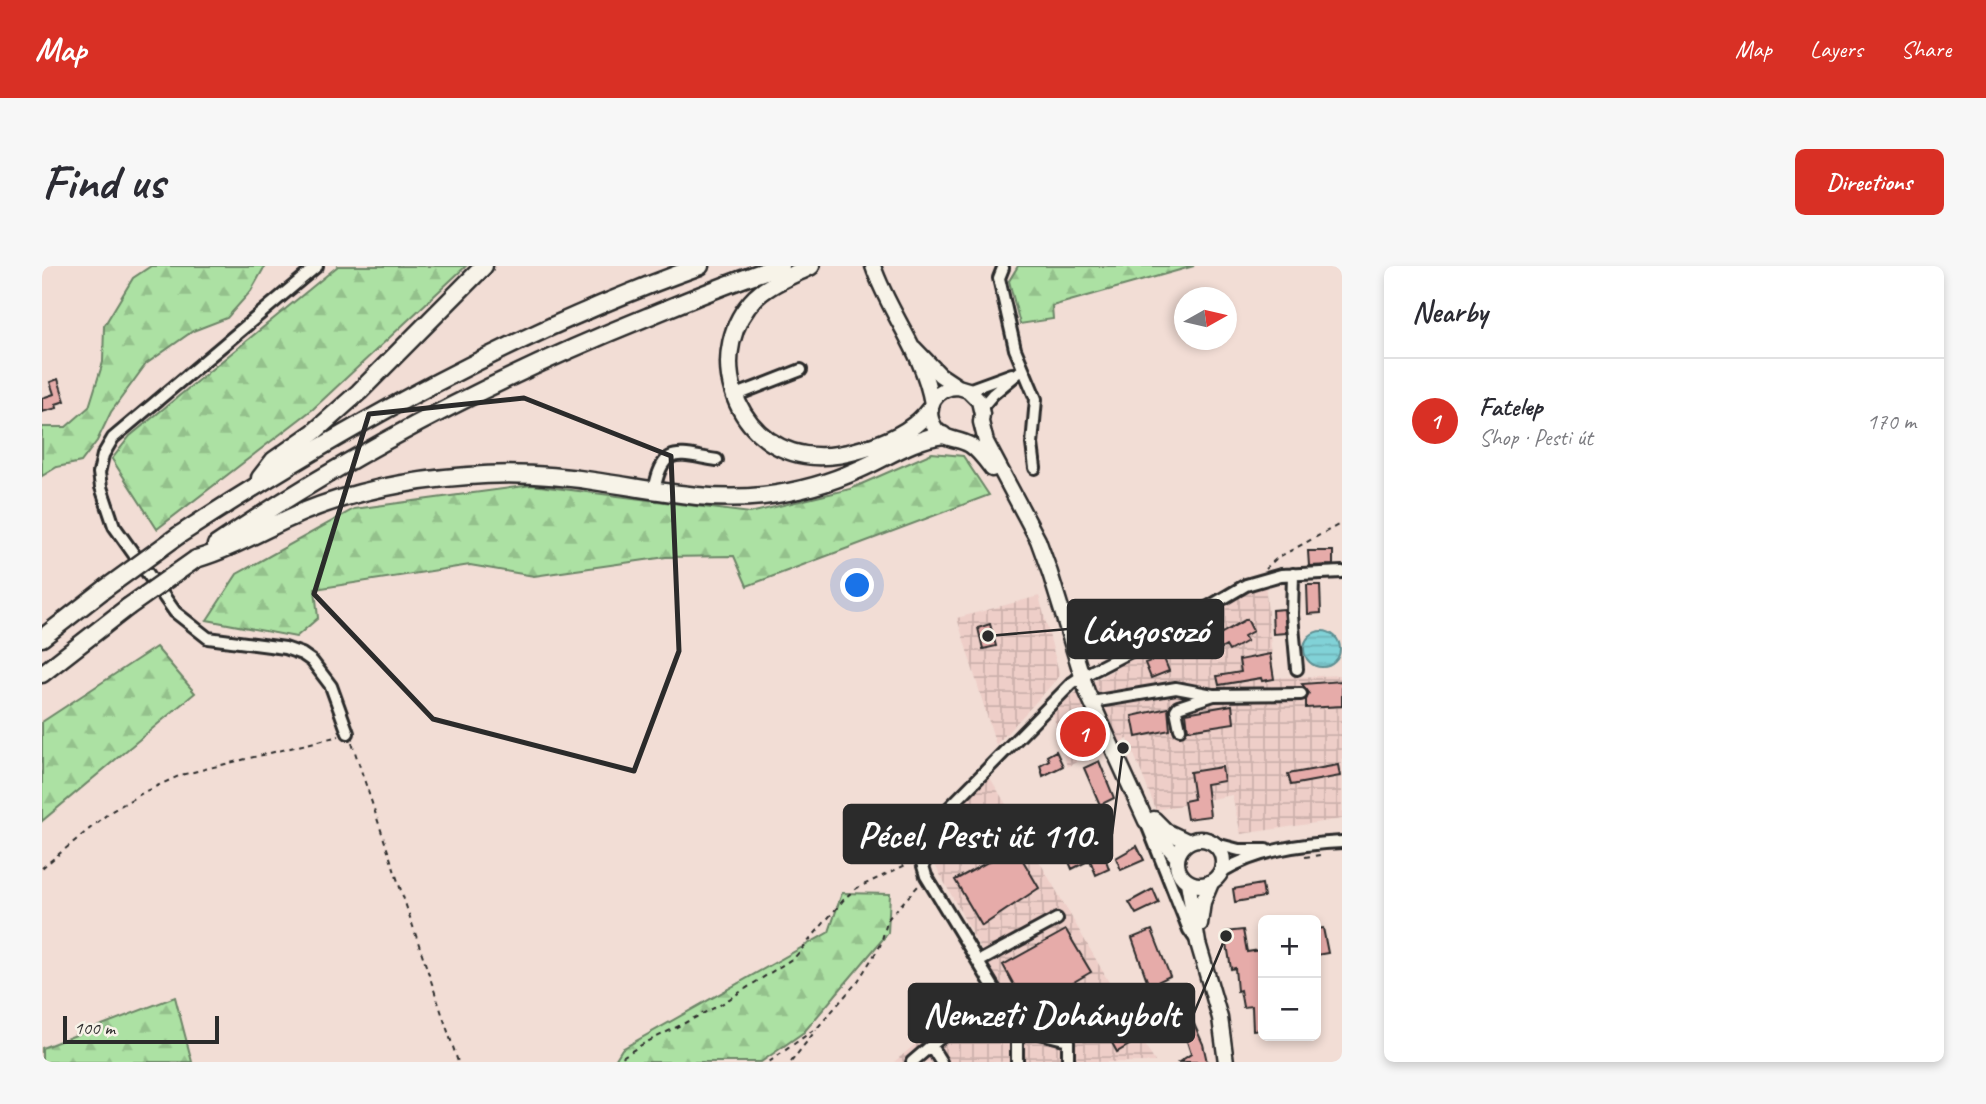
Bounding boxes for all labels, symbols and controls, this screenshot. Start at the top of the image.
text: Map [35,28,86,70]
text: Map [1735,34,1772,64]
text: Layers [1810,34,1863,64]
text: Share [1901,34,1951,64]
button: Directions [1795,149,1944,215]
text: Find us [42,151,164,213]
north arrow [1174,287,1237,350]
text: Nearby [1412,293,1488,331]
text: Fatelep [1479,390,1542,423]
text: 1 [1430,407,1440,436]
text: 170 m [1867,407,1916,436]
text: Shop · Pesti út [1479,423,1593,452]
your location [840,568,874,602]
callout: Lángosozó [1068,600,1223,658]
text: Lángosozó [1082,606,1213,653]
pin: 1 [1060,708,1106,760]
callout: Pécel, Pesti út 110. [844,805,1112,863]
text: Pécel, Pesti út 110. [858,811,1099,858]
map controls [1258,915,1321,1041]
button: + [1258,915,1321,978]
button: − [1258,978,1321,1041]
callout: Nemzeti Dohánybolt [909,984,1194,1042]
text: Nemzeti Dohánybolt [923,990,1184,1037]
scale bar [63,1013,219,1045]
text: 100 m [74,1016,115,1040]

